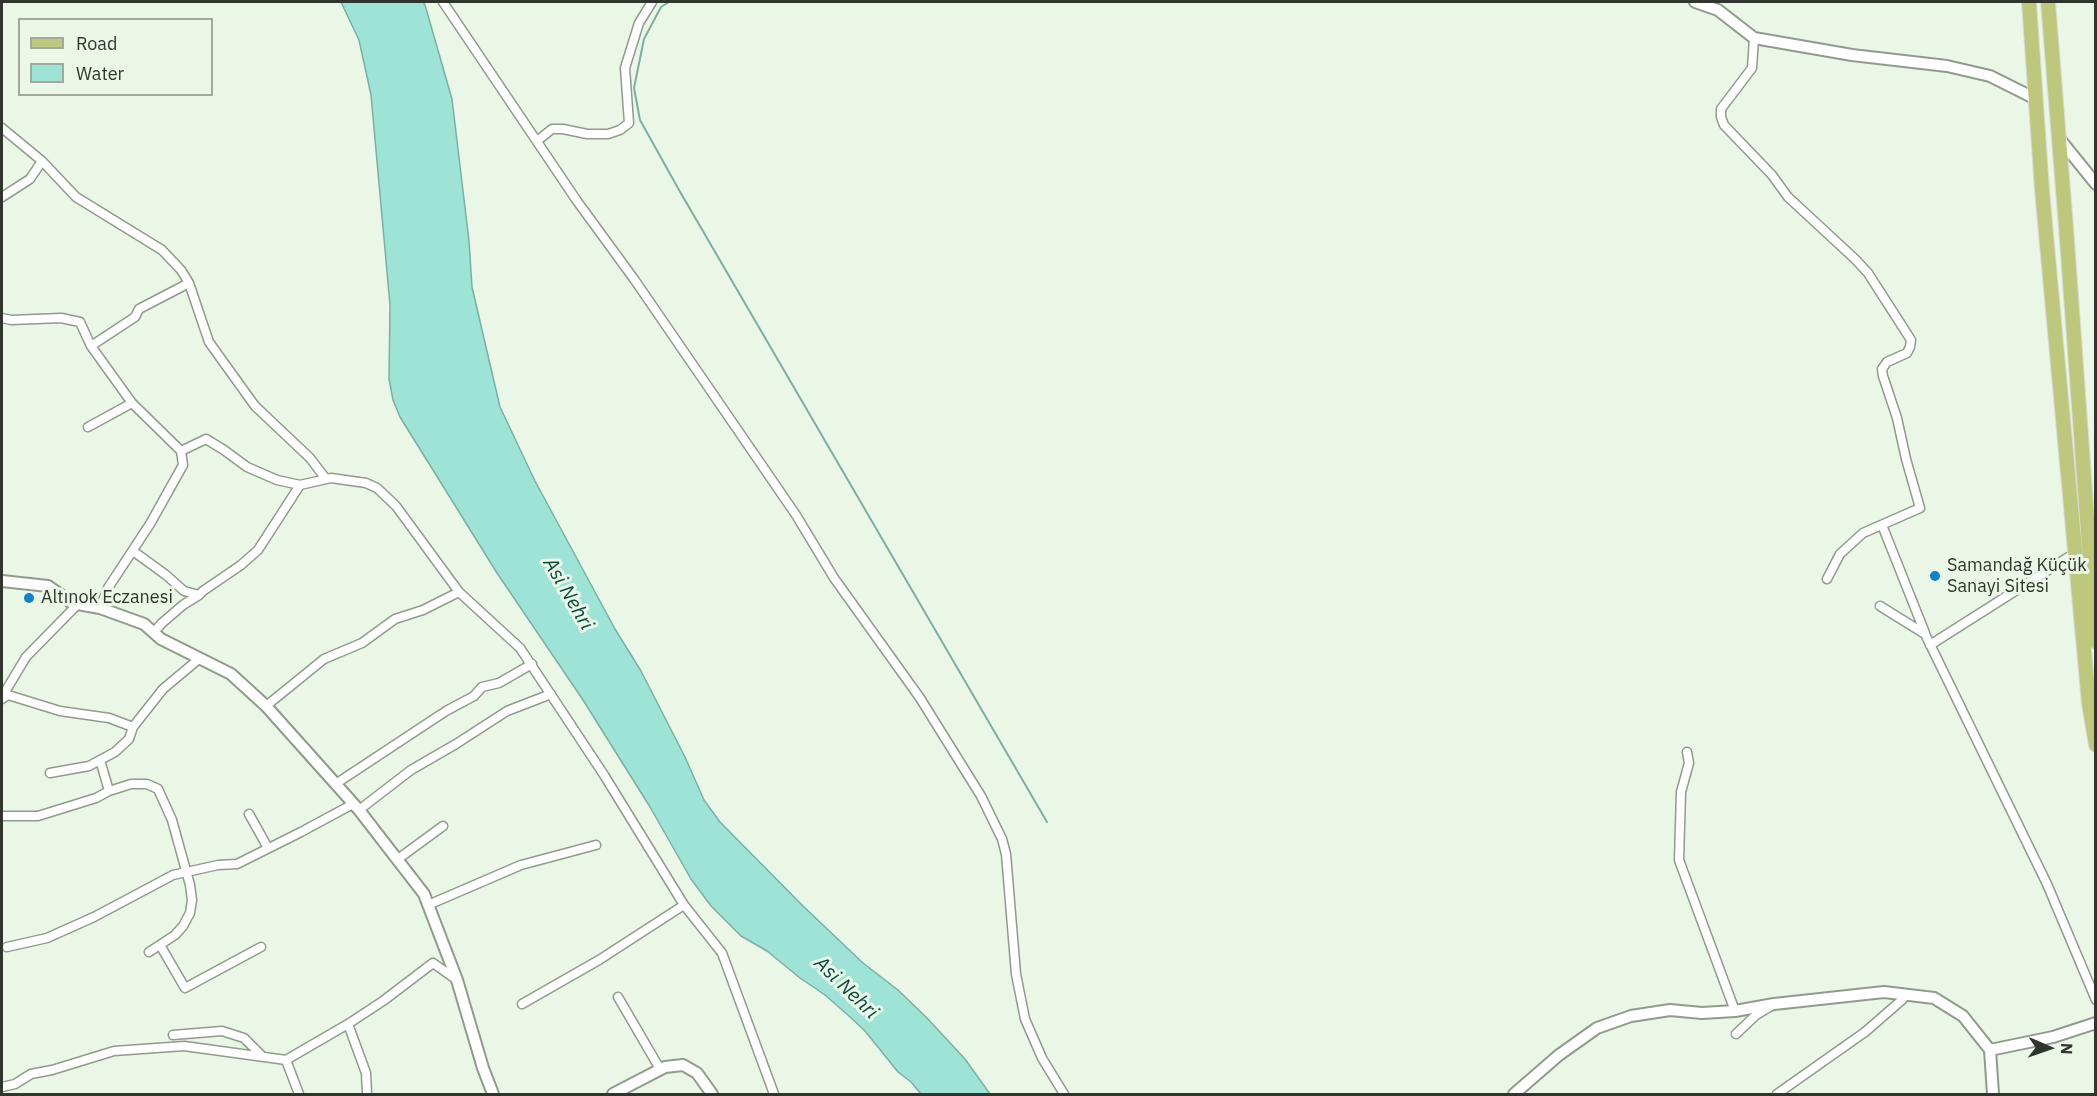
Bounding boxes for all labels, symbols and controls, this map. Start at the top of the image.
legend [18,18,213,96]
text: Road [76,32,117,55]
text: Water [76,62,124,85]
water label: Asi Nehri [538,554,598,634]
place label: Samandağ Küçük Sanayi Sitesi [1947,555,2087,598]
marker: Samandağ Küçük Sanayi Sitesi [1928,569,1942,583]
place label: Altınok Eczanesi [41,587,173,609]
marker: Altınok Eczanesi [22,591,36,605]
water label: Asi Nehri [809,952,883,1024]
north arrow [2019,1018,2079,1078]
text: N [2057,1042,2077,1055]

